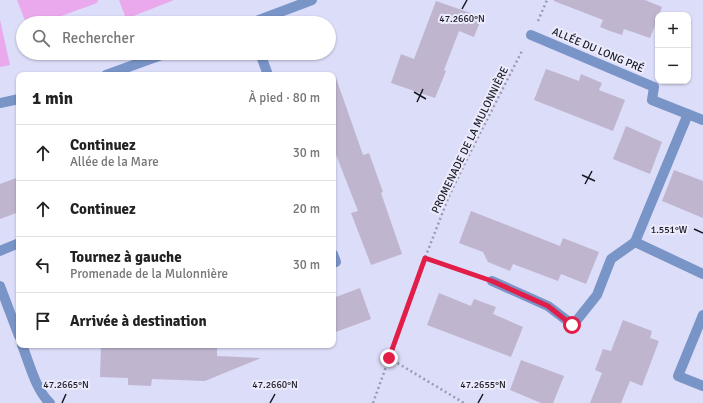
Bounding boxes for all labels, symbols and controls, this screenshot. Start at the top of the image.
map controls [655,12,691,84]
button: + [655,12,691,48]
text: 47.2660°N [439,13,485,25]
search box [16,16,336,60]
street label: ALLÉE DU LONG PRÉ [550,24,646,75]
icon: search [30,27,52,49]
text: Rechercher [62,29,135,47]
button: − [655,48,691,84]
street label: PROMENADE DE LA MULONNIÈRE [428,64,511,216]
text: 1 min [32,88,73,109]
text: À pied · 80 m [248,90,320,106]
text: Continuez [70,136,136,154]
icon: ahead [32,142,54,164]
text: 30 m [293,145,320,161]
text: Allée de la Mare [70,154,159,170]
icon: ahead [32,198,54,220]
text: Continuez [70,200,136,218]
text: 20 m [293,201,320,217]
text: 1.551°W [651,224,688,236]
text: Tournez à gauche [70,248,182,266]
icon: left [32,254,54,276]
text: 30 m [293,257,320,273]
text: Promenade de la Mulonnière [70,266,228,282]
icon: arrive [32,310,54,332]
text: Arrivée à destination [70,312,207,330]
route start [563,316,581,334]
route end [380,349,398,367]
text: 47.2665°N [43,379,89,391]
text: 47.2660°N [252,379,298,391]
text: 47.2655°N [460,379,506,391]

